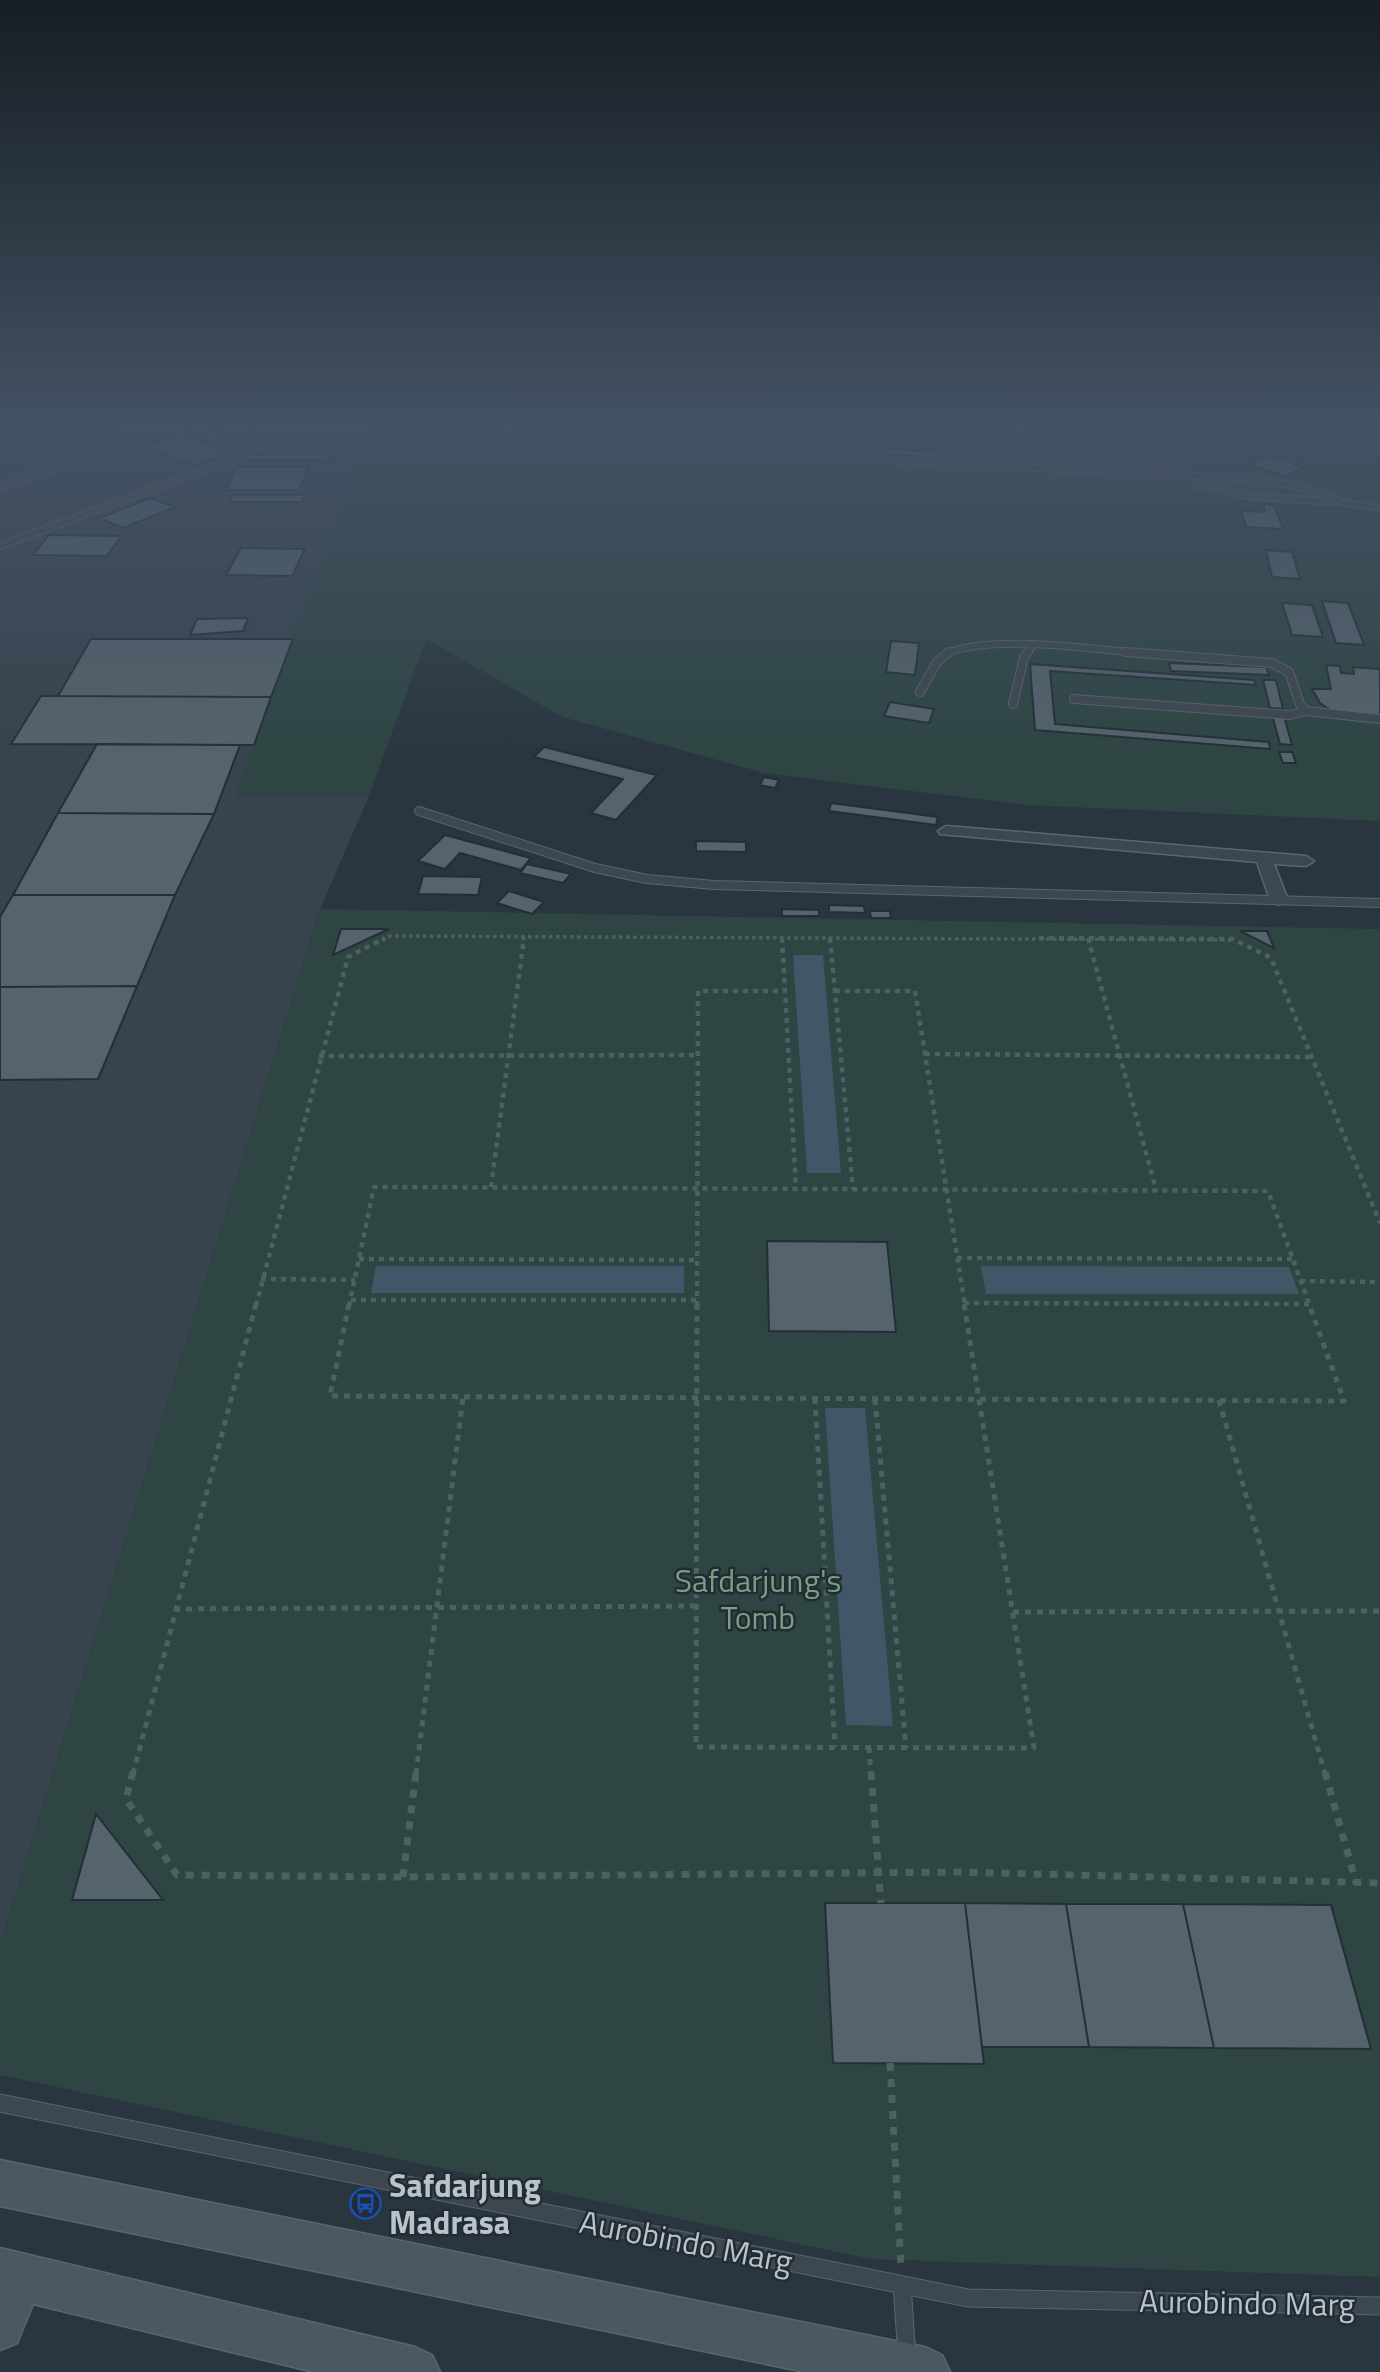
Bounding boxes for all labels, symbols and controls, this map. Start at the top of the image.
park label: Safdarjung's Tomb [675,1556,841,1641]
place label: Safdarjung Madrasa [389,2161,541,2246]
bus stop icon: Safdarjung Madrasa [349,2187,383,2221]
street label: Aurobindo Marg [576,2197,797,2285]
street label: Aurobindo Marg [1139,2276,1355,2328]

